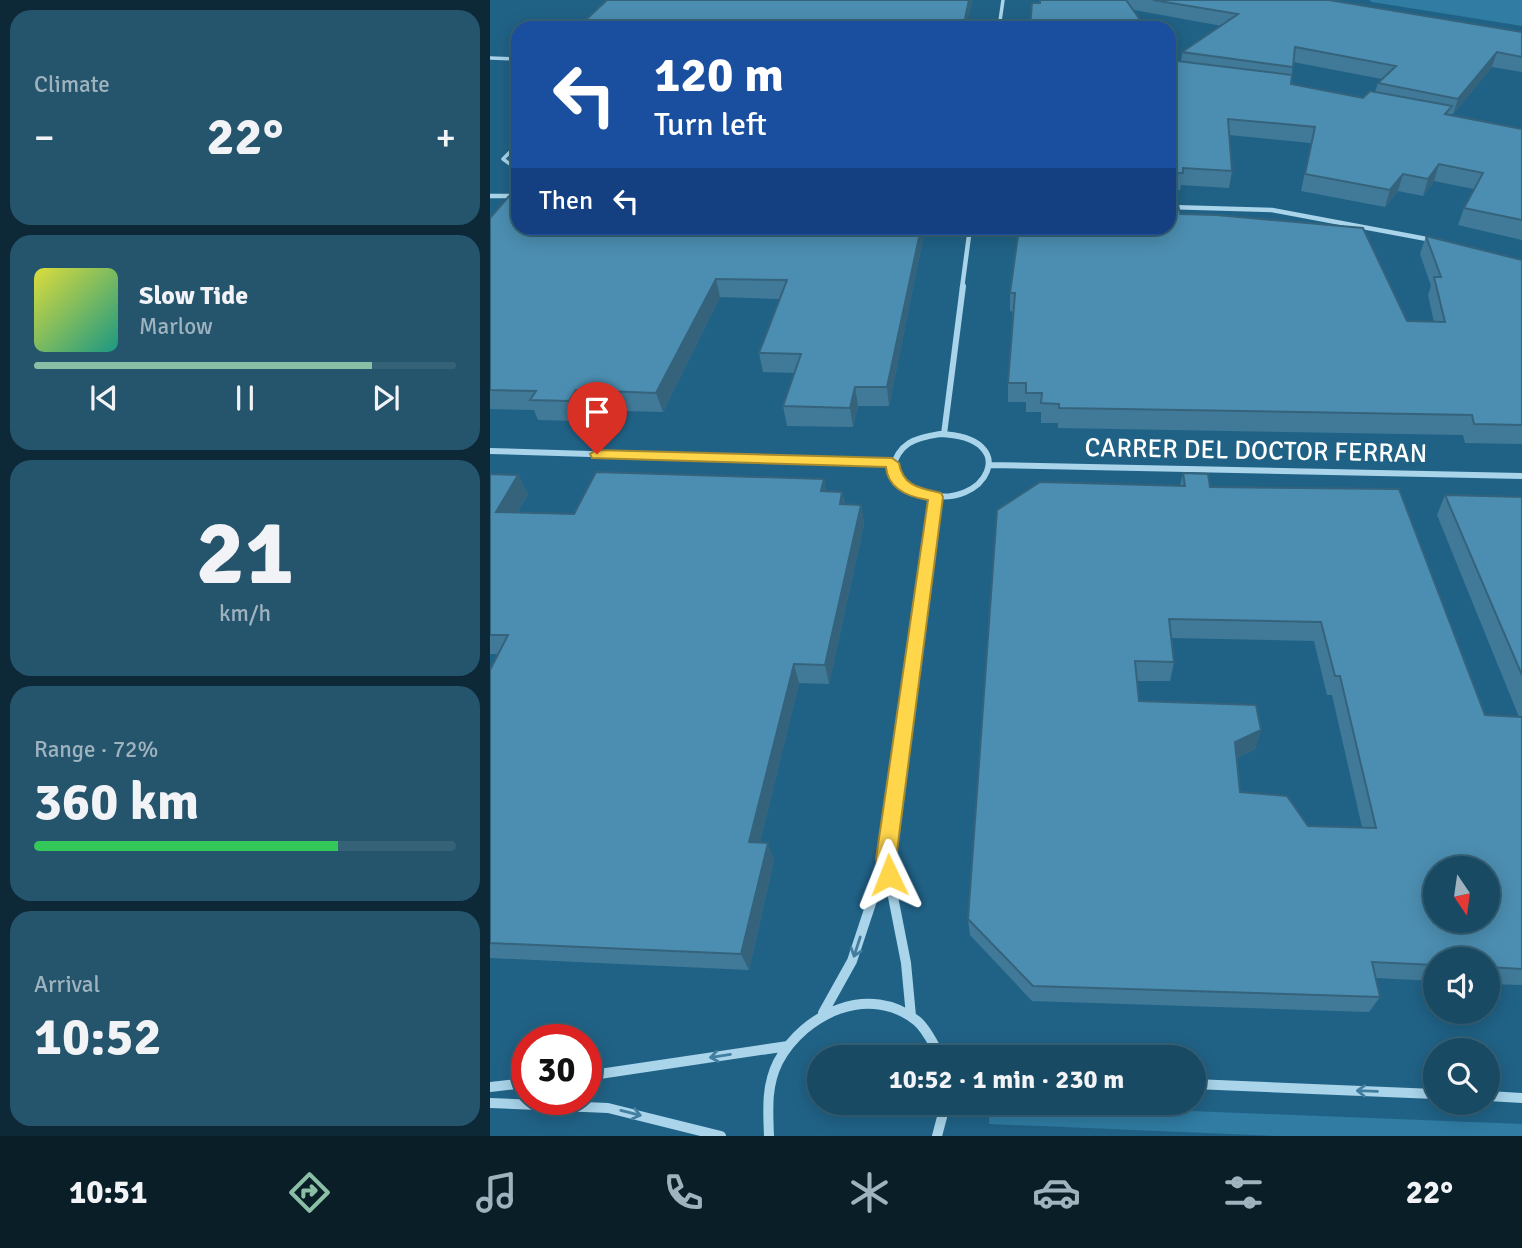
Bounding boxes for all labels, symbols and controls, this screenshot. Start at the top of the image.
text: 120 m [654,45,784,105]
icon: left [539,49,630,140]
text: Climate [34,70,110,99]
text: 22° [207,105,283,169]
text: Turn left [654,105,767,144]
text: − [34,114,55,161]
text: + [435,114,456,161]
icon: left [607,182,645,220]
text: Then [539,185,593,217]
text: Slow Tide [139,280,248,312]
text: Marlow [139,312,213,341]
icon: previous [85,379,123,417]
icon: pause [226,379,264,417]
icon: next [367,379,405,417]
pin [567,382,627,454]
icon: arrive [578,393,616,431]
street label: CARRER DEL DOCTOR FERRAN [1084,432,1428,470]
text: 21 [196,497,294,610]
text: km/h [219,599,271,628]
text: Range · 72% [34,735,158,764]
text: 360 km [34,770,199,834]
position arrow [852,838,926,912]
north arrow [1423,856,1500,933]
map controls [1423,856,1500,1115]
one-way arrow [850,935,862,957]
button: sound [1423,947,1500,1024]
text: Arrival [34,970,100,999]
text: 10:52 [34,1005,162,1069]
speed limit sign: 30 [511,1024,602,1115]
button: search [1423,1038,1500,1115]
one-way arrow [709,1050,732,1063]
text: 10:52 · 1 min · 230 m [889,1064,1124,1096]
one-way arrow [1356,1085,1379,1098]
one-way arrow [619,1107,642,1120]
icon: directions [285,1168,334,1217]
icon: music [472,1168,521,1217]
icon: phone [659,1168,708,1217]
icon: climate [845,1168,894,1217]
icon: car [1032,1168,1081,1217]
icon: filters [1219,1168,1268,1217]
text: 10:51 [69,1173,147,1212]
text: 22° [1406,1173,1453,1212]

